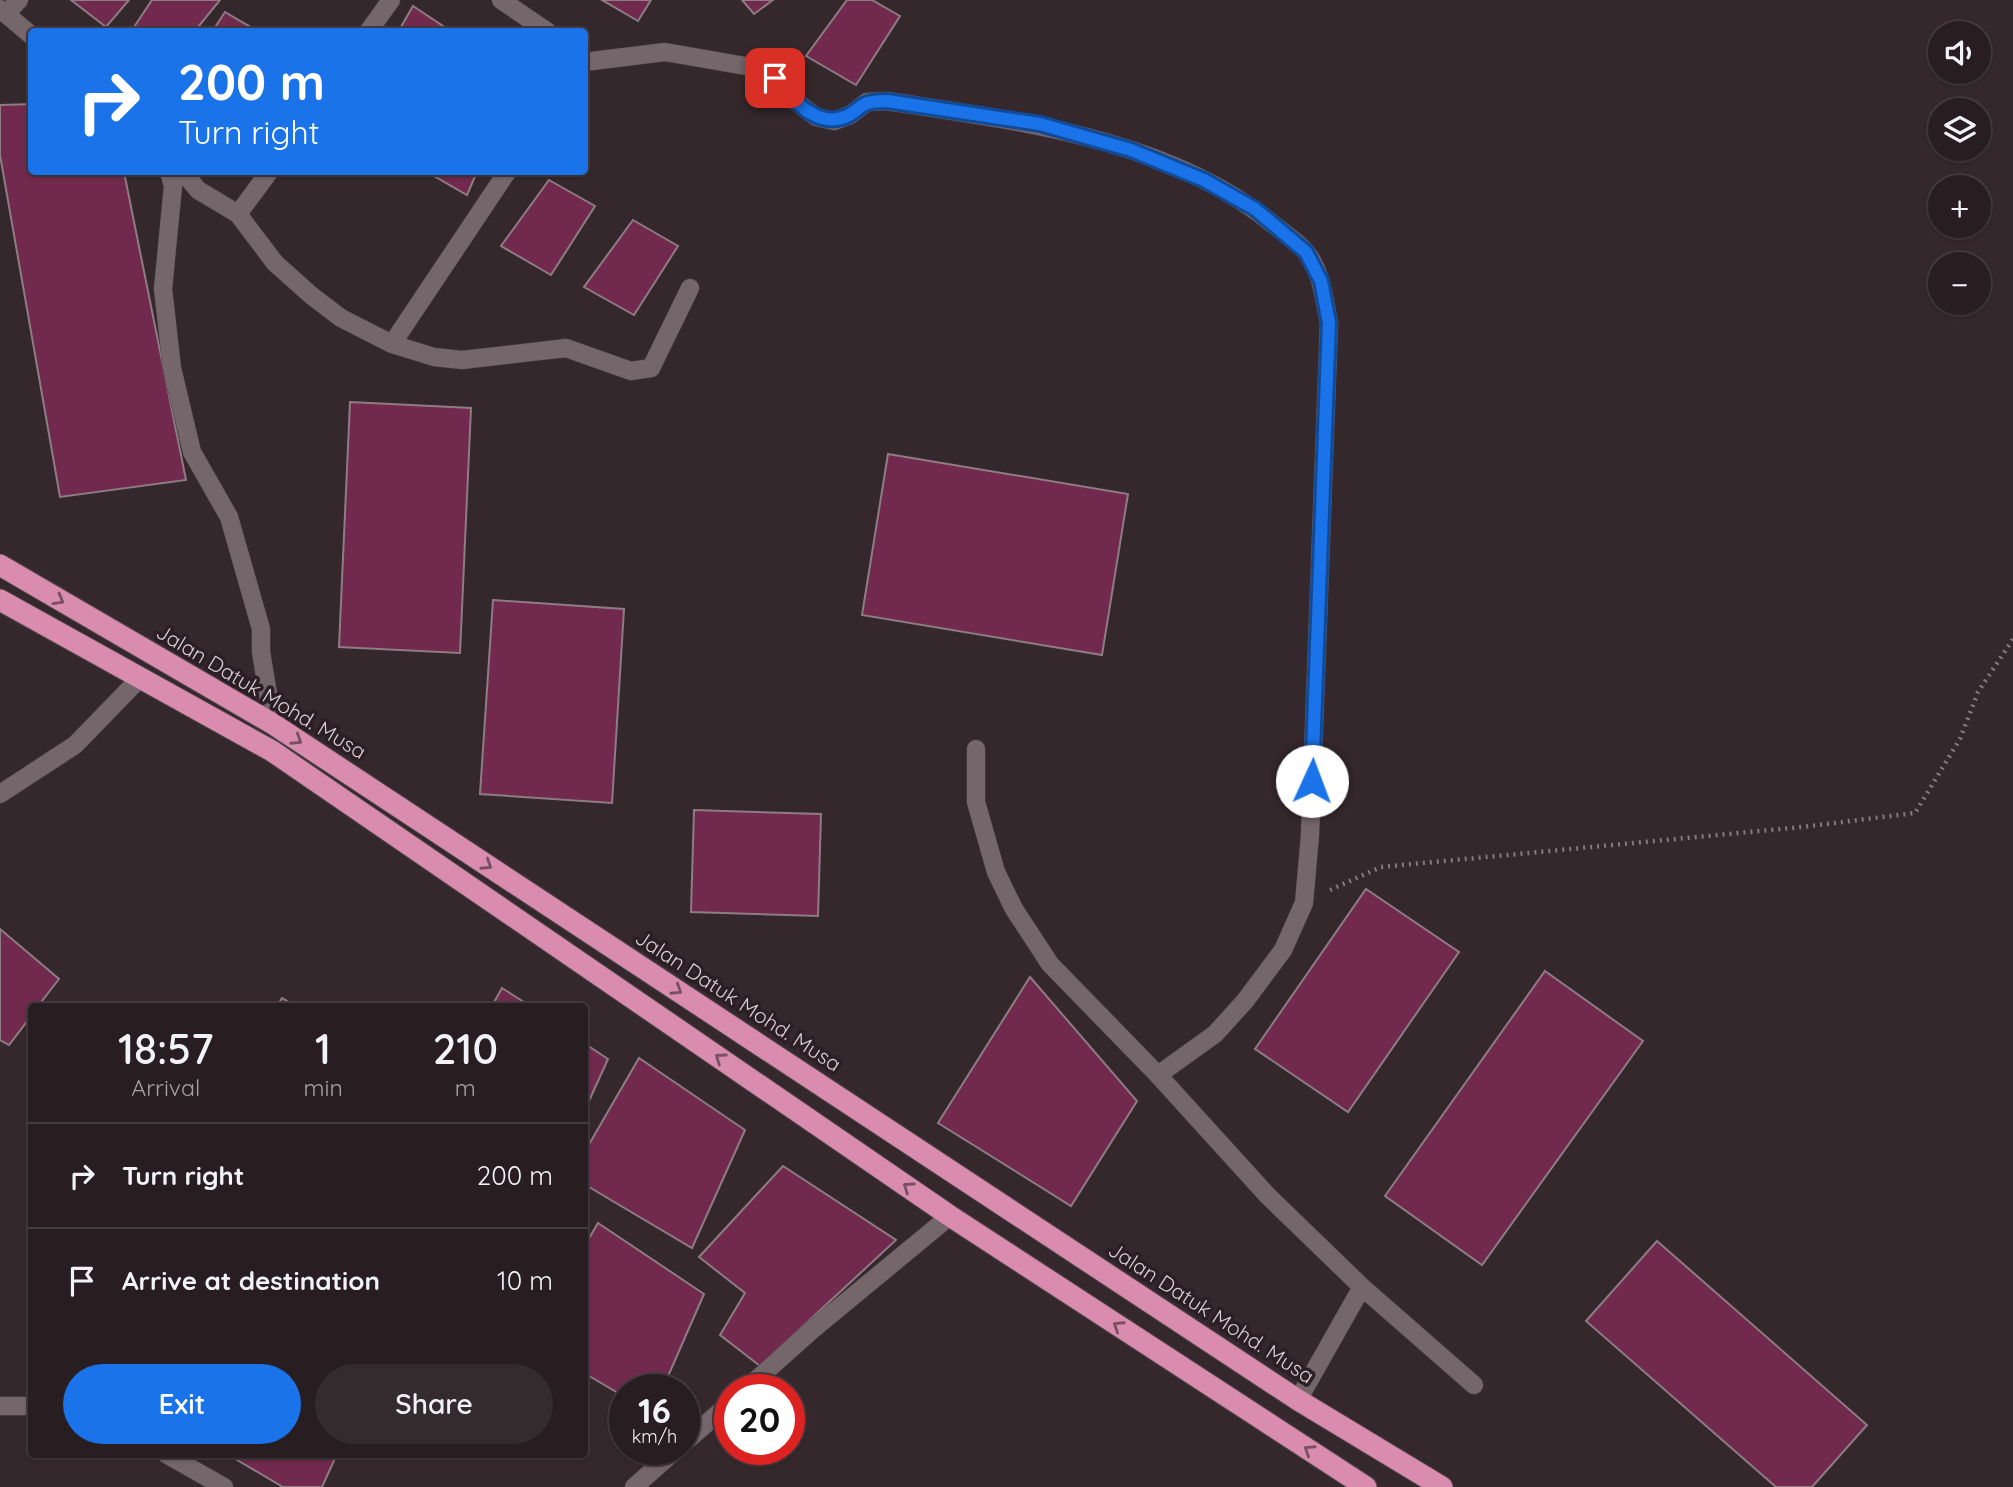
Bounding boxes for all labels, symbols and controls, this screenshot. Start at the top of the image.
map controls [1928,21,1991,315]
button: sound [1928,21,1991,84]
pin [745,48,805,108]
text: 200 m [178,51,325,112]
icon: right [63,56,154,147]
icon: arrive [756,59,794,97]
button: layers [1928,98,1991,161]
text: Turn right [178,112,319,152]
button: + [1928,175,1991,238]
button: − [1928,252,1991,315]
one-way arrow [51,591,64,604]
street label: Jalan Datuk Mohd. Musa [152,618,371,764]
one-way arrow [289,732,302,744]
position arrow [1275,744,1349,818]
one-way arrow [479,857,492,869]
street label: Jalan Datuk Mohd. Musa [631,924,846,1077]
one-way arrow [669,982,682,995]
text: 18:57 [118,1022,214,1075]
text: 1 [315,1022,331,1075]
text: 210 [433,1022,498,1075]
one-way arrow [715,1054,728,1067]
text: Arrival [131,1073,200,1102]
text: min [304,1073,343,1102]
text: m [455,1073,476,1102]
icon: right [63,1157,101,1195]
text: Turn right [122,1159,244,1192]
text: 200 m [477,1159,553,1192]
one-way arrow [903,1183,916,1195]
street label: Jalan Datuk Mohd. Musa [1104,1236,1319,1389]
icon: arrive [63,1262,101,1300]
text: Arrive at destination [122,1264,380,1297]
text: 10 m [497,1264,553,1297]
one-way arrow [1113,1321,1126,1334]
button: Exit [63,1364,301,1444]
button: Share [315,1364,553,1444]
speed limit sign: 20 [714,1374,805,1465]
text: 16 [638,1388,671,1432]
text: km/h [632,1425,677,1448]
one-way arrow [1304,1445,1317,1458]

